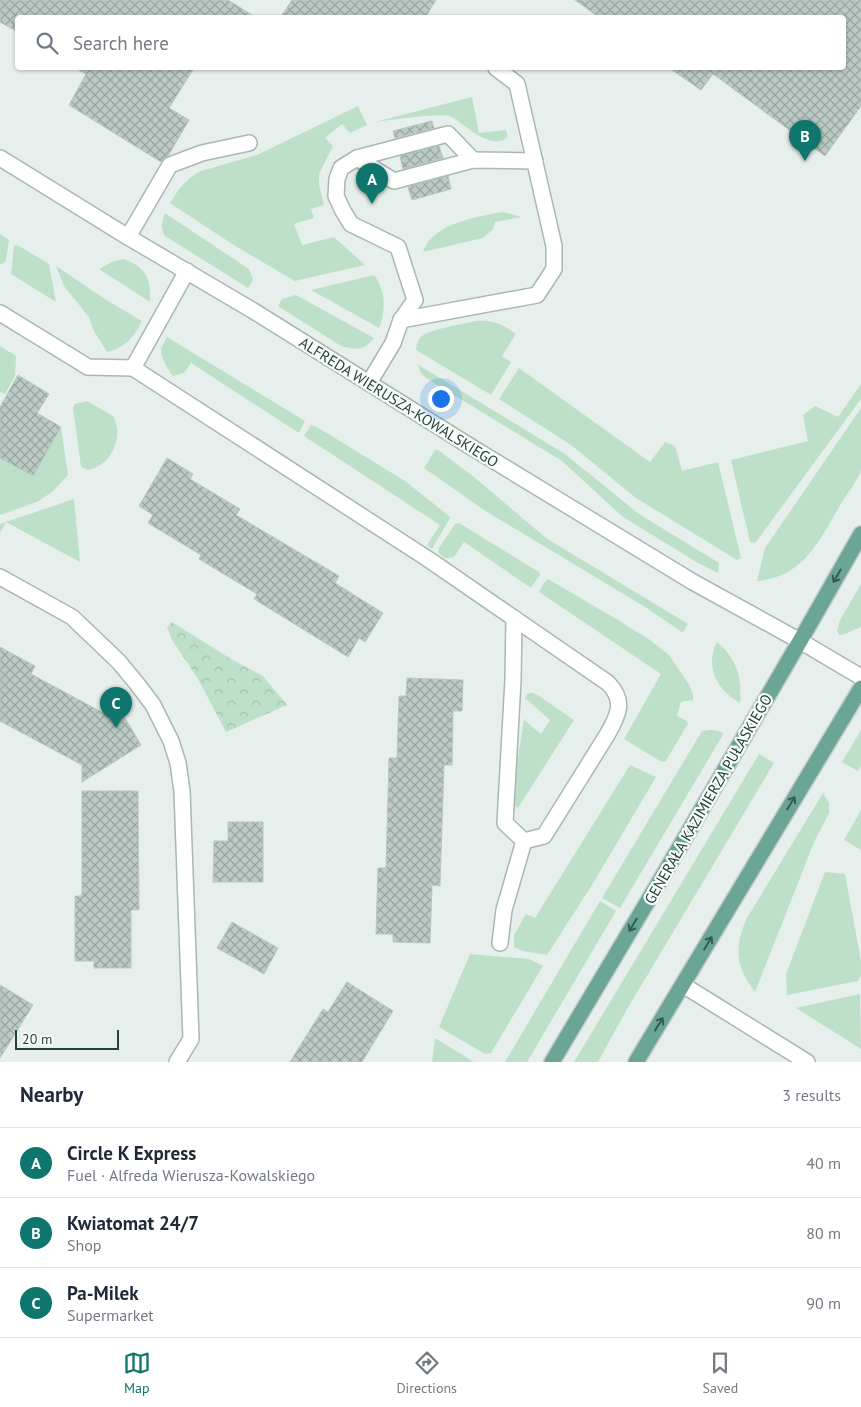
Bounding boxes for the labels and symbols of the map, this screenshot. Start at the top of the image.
pin: B [789,120,821,161]
pin: A [356,163,388,204]
street label: ALFREDA WIERUSZA-KOWALSKIEGO [296,333,502,471]
your location [428,386,454,412]
one-way arrow [832,569,842,584]
pin: C [100,687,132,728]
street label: GENERAŁA KAZIMIERZA PUŁASKIEGO [640,691,776,907]
one-way arrow [786,797,796,811]
one-way arrow [628,918,638,932]
one-way arrow [703,937,713,951]
one-way arrow [655,1017,665,1031]
scale bar [15,1027,119,1050]

